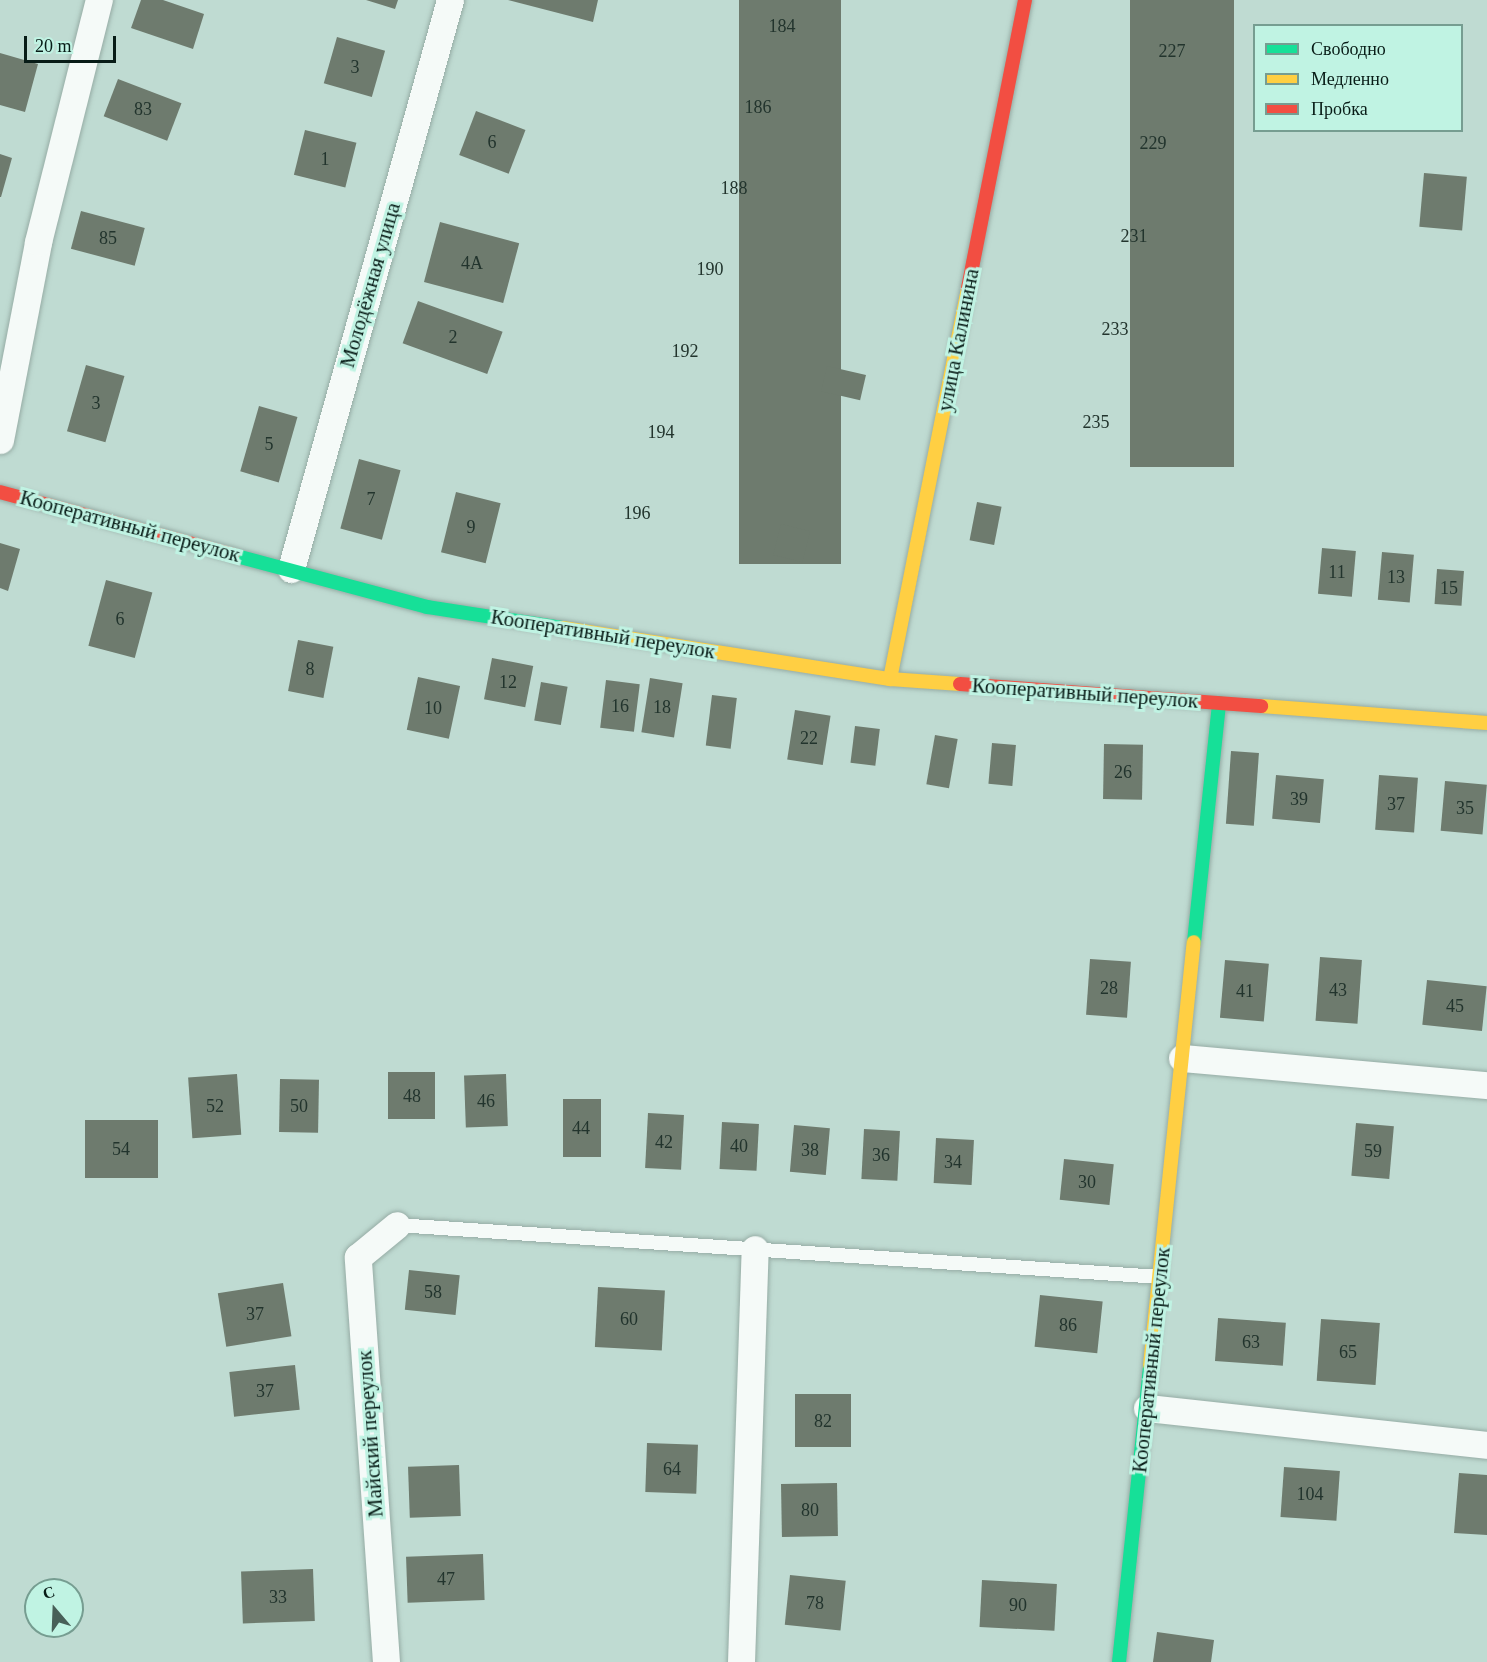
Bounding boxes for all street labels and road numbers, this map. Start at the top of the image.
street label: Молодёжная улица [334,200,406,370]
street label: улица Калинина [932,266,984,414]
street label: Кооперативный переулок [17,485,243,567]
street label: Кооперативный переулок [489,604,717,664]
street label: Кооперативный переулок [971,673,1199,713]
street label: Кооперативный переулок [1127,1246,1175,1474]
street label: Майский переулок [352,1350,388,1518]

